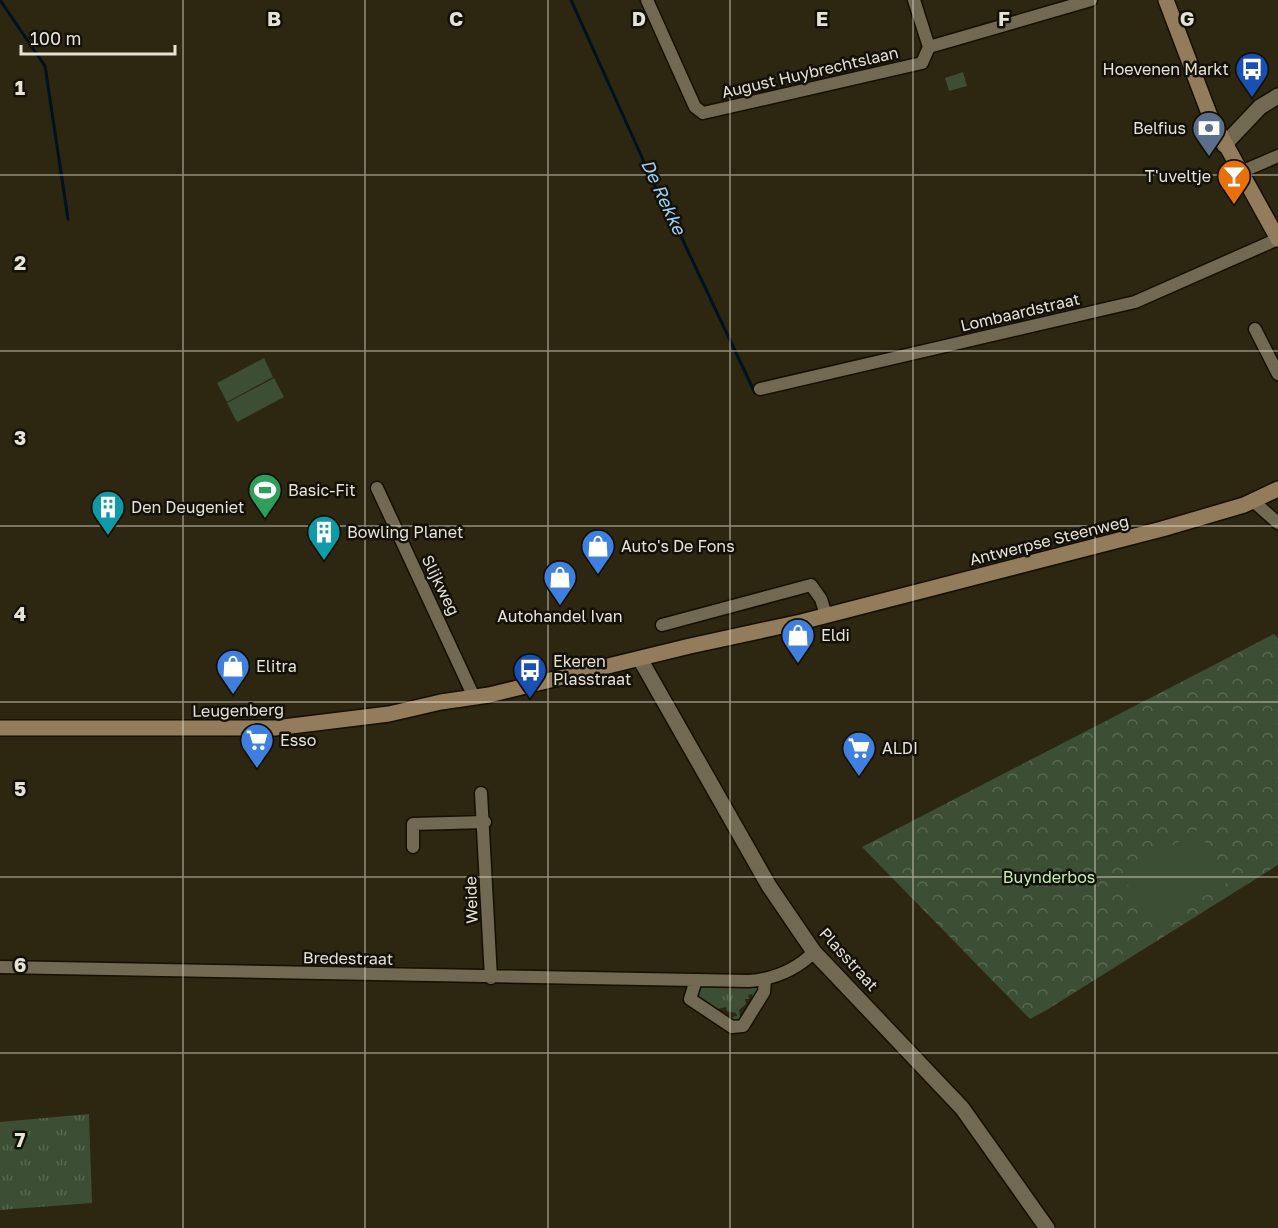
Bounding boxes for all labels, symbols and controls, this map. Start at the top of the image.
text: B [267,6,281,30]
text: C [449,6,463,30]
text: D [632,6,646,30]
text: E [816,6,828,30]
text: F [998,6,1010,30]
text: G [1180,6,1194,30]
scale bar [21,18,176,56]
text: 100 m [30,27,81,49]
street label: August Huybrechtslaan [720,42,900,102]
bus stop icon: Hoevenen Markt [1234,51,1270,98]
place label: Hoevenen Markt [1103,59,1229,79]
text: 1 [15,75,25,99]
bank icon: Belfius [1191,110,1227,157]
place label: Belfius [1133,118,1186,138]
water label: De Rekke [637,155,692,239]
bar icon: T'uveltje [1216,158,1252,205]
place label: T'uveltje [1145,166,1211,186]
text: 2 [14,250,26,274]
street label: Lombaardstraat [958,289,1082,335]
text: 3 [14,425,26,449]
sports icon: Basic-Fit [247,472,283,519]
place label: Basic-Fit [288,480,356,500]
building icon: Den Deugeniet [90,489,126,536]
place label: Den Deugeniet [131,497,244,517]
street label: Antwerpse Steenweg [967,511,1131,569]
building icon: Bowling Planet [306,514,342,561]
place label: Bowling Planet [347,522,463,542]
shop icon: Auto's De Fons [580,528,616,575]
place label: Auto's De Fons [621,536,735,556]
street label: Slijkweg [418,551,464,619]
shop icon: Autohandel Ivan [542,559,578,606]
text: 4 [14,601,26,625]
place label: Autohandel Ivan [497,606,623,626]
shop icon: Eldi [780,617,816,664]
place label: Eldi [821,625,850,645]
shop icon: Elitra [215,648,251,695]
place label: Ekeren Plasstraat [553,651,631,689]
bus stop icon: Ekeren Plasstraat [512,652,548,699]
place label: Elitra [256,656,297,676]
street label: Leugenberg [192,699,284,721]
supermarket icon: Esso [239,722,275,769]
place label: Esso [280,730,316,750]
supermarket icon: ALDI [841,730,877,777]
place label: ALDI [882,738,918,758]
text: 5 [14,776,26,800]
park label: Buynderbos [1003,867,1095,887]
street label: Weide [460,876,482,924]
street label: Plasstraat [815,923,883,995]
street label: Bredestraat [303,947,393,969]
text: 6 [14,952,26,976]
text: 7 [15,1127,26,1151]

